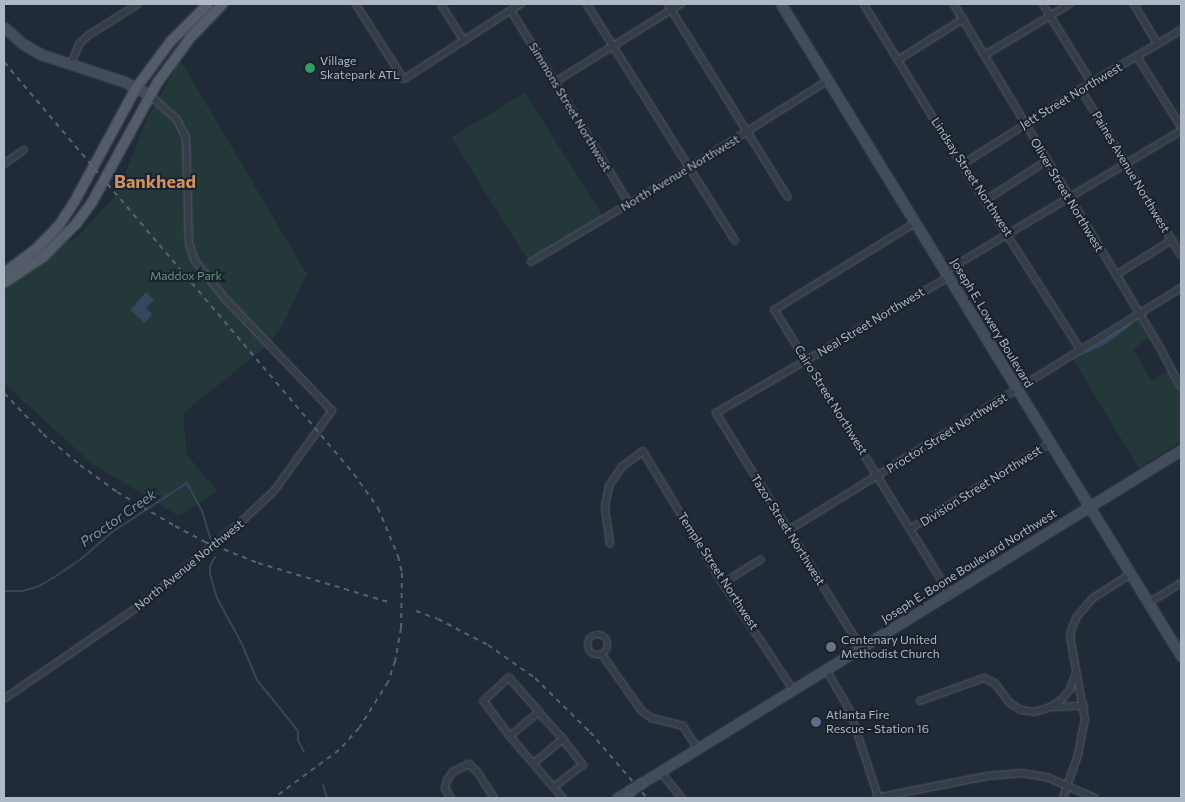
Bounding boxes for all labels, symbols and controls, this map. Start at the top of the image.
street label: Simmons Street Northwest [526,40,614,174]
place label: Village Skatepark ATL [320,54,400,82]
street label: Jett Street Northwest [1017,60,1125,132]
marker: Village Skatepark ATL [304,62,316,74]
street label: Paines Avenue Northwest [1089,109,1173,235]
street label: Lindsay Street Northwest [928,115,1016,239]
street label: North Avenue Northwest [618,132,742,214]
street label: Oliver Street Northwest [1027,135,1107,255]
district label: Bankhead [114,170,196,192]
street label: Joseph E. Lowery Boulevard [948,256,1036,390]
park label: Maddox Park [150,269,222,283]
street label: Neal Street Northwest [815,284,927,360]
street label: Cairo Street Northwest [791,343,871,457]
street label: Proctor Street Northwest [884,390,1010,476]
street label: Division Street Northwest [917,443,1045,529]
street label: Tazor Street Northwest [748,472,828,588]
water label: Proctor Creek [77,486,159,550]
street label: Joseph E. Boone Boulevard Northwest [879,506,1059,626]
street label: Temple Street Northwest [675,510,761,632]
street label: North Avenue Northwest [132,517,246,613]
place label: Centenary United Methodist Church [841,633,940,661]
marker: Centenary United Methodist Church [825,641,837,653]
place label: Atlanta Fire Rescue - Station 16 [826,708,929,736]
marker: Atlanta Fire Rescue - Station 16 [810,716,822,728]

